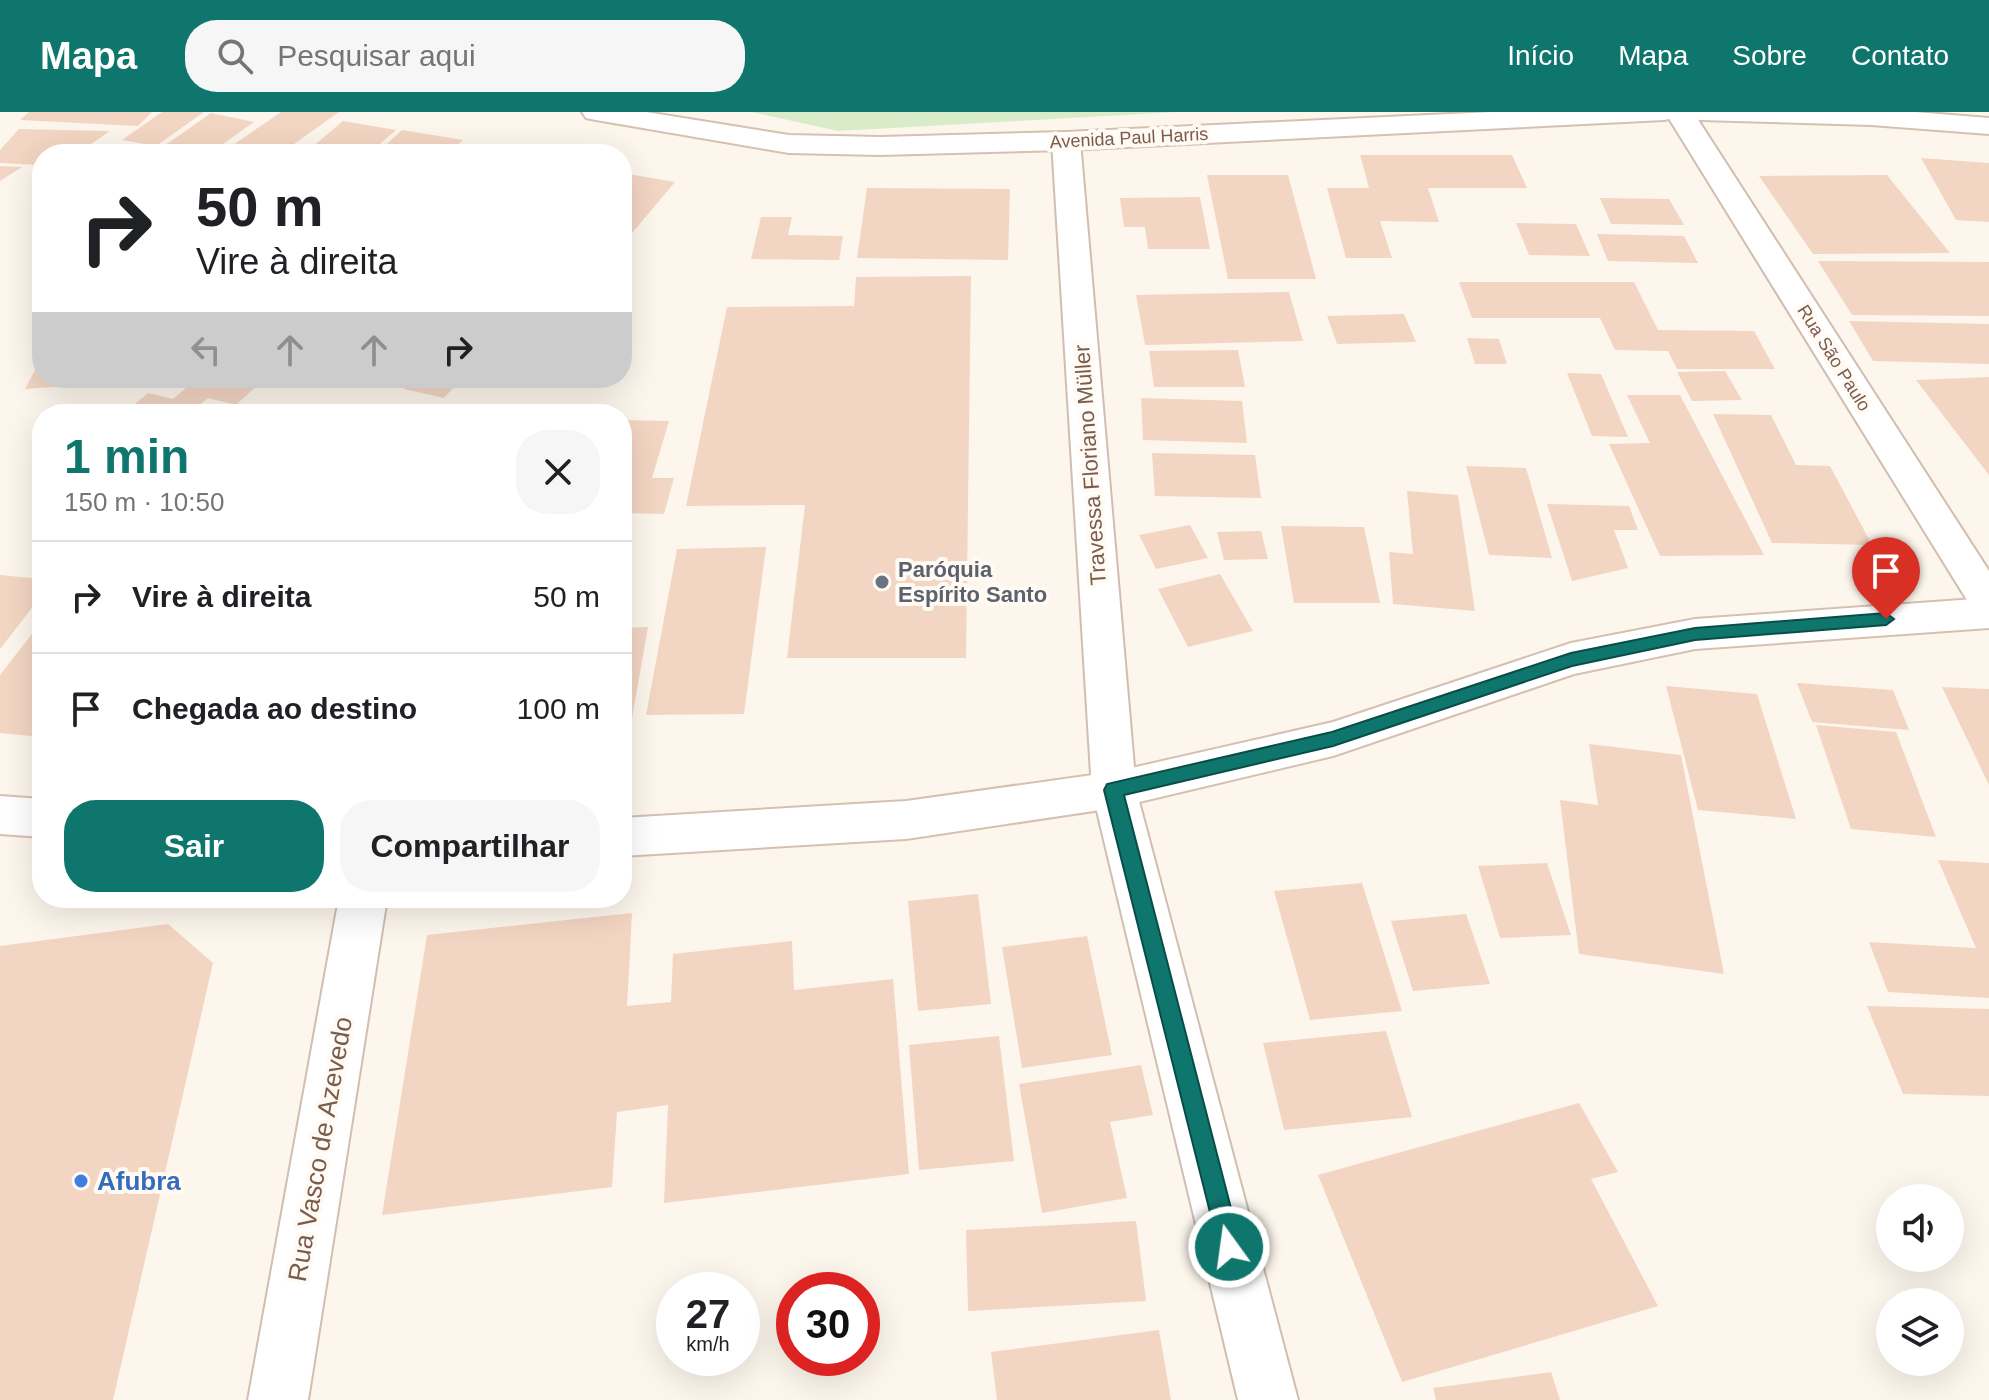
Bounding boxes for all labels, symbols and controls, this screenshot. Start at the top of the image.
search box [185,20,745,92]
icon: search [213,34,257,78]
text: Mapa [40,35,137,77]
text: Pesquisar aqui [277,39,476,72]
text: Início [1507,40,1574,71]
text: Mapa [1618,40,1688,71]
text: Sobre [1732,40,1807,71]
text: Contato [1851,40,1949,71]
street label: Avenida Paul Harris [1049,124,1209,152]
text: 50 m [196,175,324,238]
icon: right [64,176,168,280]
text: Vire à direita [196,241,397,282]
street label: Rua São Paulo [1793,301,1875,415]
icon: left [184,328,228,372]
icon: ahead [268,328,312,372]
icon: ahead [352,328,396,372]
icon: right [436,328,480,372]
street label: Travessa Floriano Müller [1069,344,1111,586]
text: 1 min [64,430,189,483]
button: close [516,430,600,514]
text: 150 m · 10:50 [64,487,224,517]
pin [1852,537,1920,619]
icon: arrive [1864,549,1908,593]
place label: Paróquia Espírito Santo [898,557,1047,607]
marker: Paróquia Espírito Santo [873,573,891,591]
icon: right [64,575,108,619]
text: Vire à direita [132,580,312,613]
text: 50 m [533,580,600,613]
icon: arrive [64,687,108,731]
text: Chegada ao destino [132,692,417,725]
text: 100 m [517,692,600,725]
button: Sair [64,800,324,892]
button: Compartilhar [340,800,600,892]
street label: Rua Vasco de Azevedo [282,1014,358,1284]
place label: Afubra [97,1166,181,1196]
marker: Afubra [72,1172,90,1190]
map controls [1876,1184,1964,1376]
button: sound [1876,1184,1964,1272]
position arrow [1187,1205,1271,1289]
speed limit sign: 30 [776,1272,880,1376]
button: layers [1876,1288,1964,1376]
text: 27 [686,1292,730,1336]
text: km/h [686,1333,730,1355]

